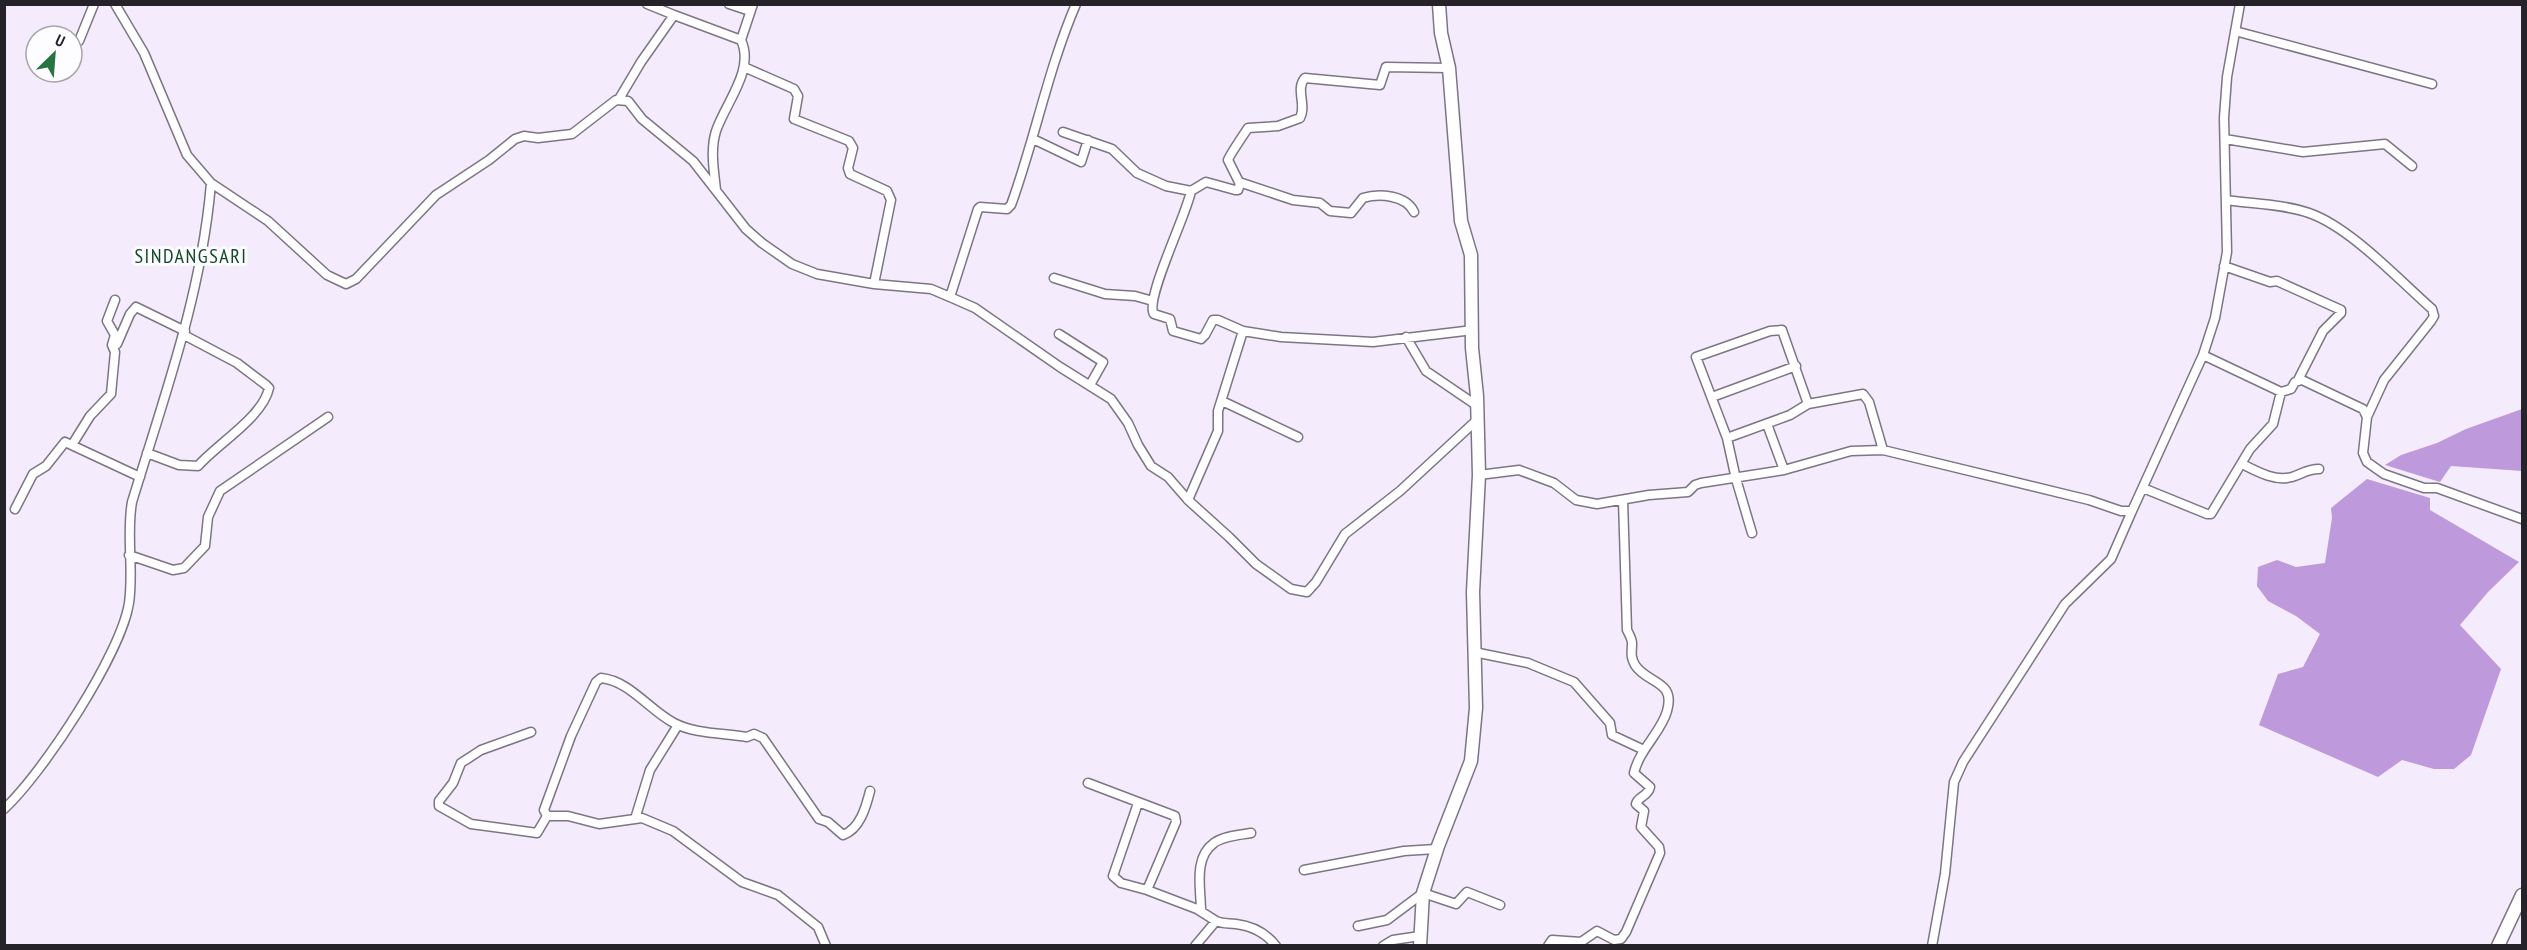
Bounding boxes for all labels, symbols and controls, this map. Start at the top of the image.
north arrow [24,24,84,84]
text: U [52,30,68,51]
district label: SINDANGSARI [135,243,247,269]

